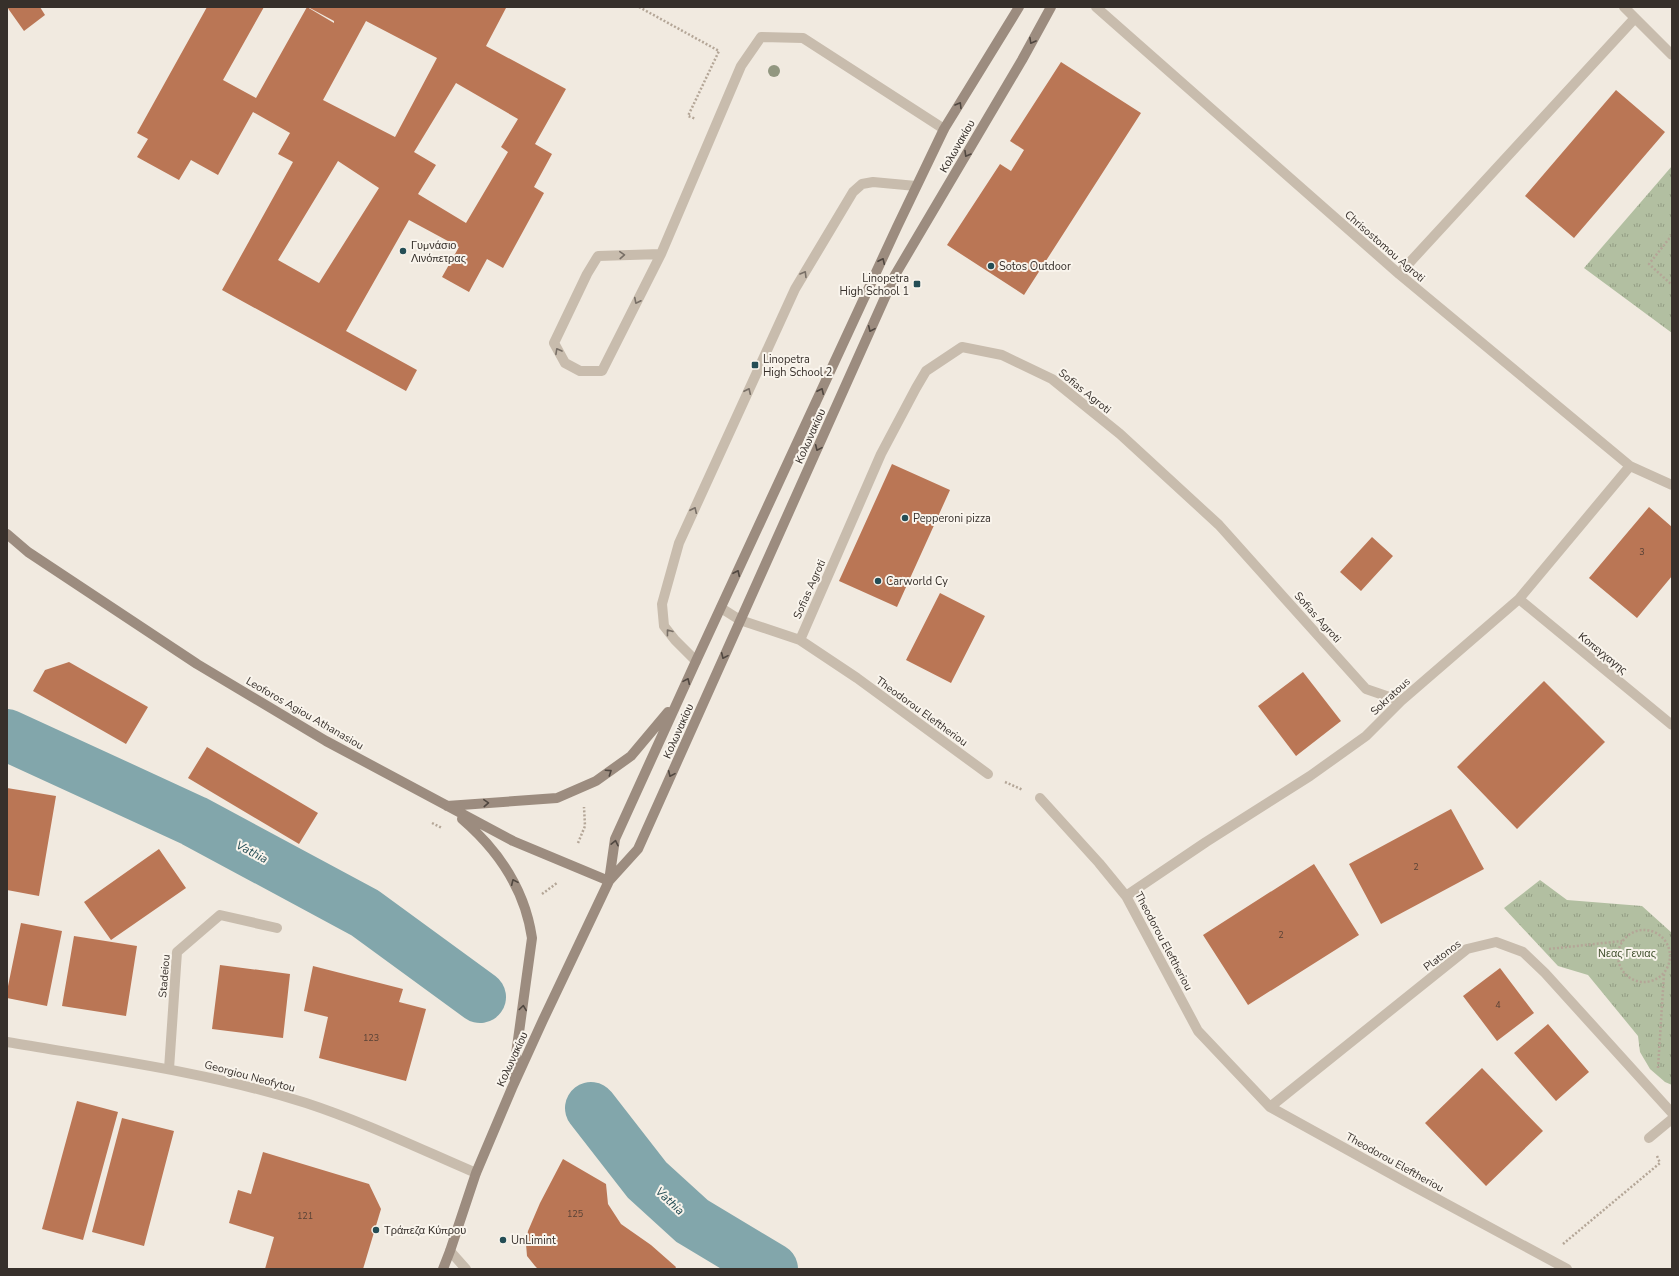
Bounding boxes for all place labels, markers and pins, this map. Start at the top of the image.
place label: Γυμνάσιο Λινόπετρας [411,238,466,266]
marker: Γυμνάσιο Λινόπετρας [398,246,408,256]
place label: Sotos Outdoor [999,259,1071,274]
marker: Sotos Outdoor [986,261,996,271]
place label: Linopetra High School 1 [840,271,909,299]
marker: Linopetra High School 1 [912,279,922,289]
place label: Linopetra High School 2 [763,352,832,380]
marker: Linopetra High School 2 [750,360,760,370]
place label: Pepperoni pizza [913,511,991,526]
marker: Pepperoni pizza [900,513,910,523]
place label: Carworld Cy [886,574,948,589]
marker: Carworld Cy [873,576,883,586]
place label: Τράπεζα Κύπρου [384,1223,466,1238]
marker: Τράπεζα Κύπρου [371,1225,381,1235]
place label: UnLimint [511,1233,556,1248]
marker: UnLimint [498,1235,508,1245]

